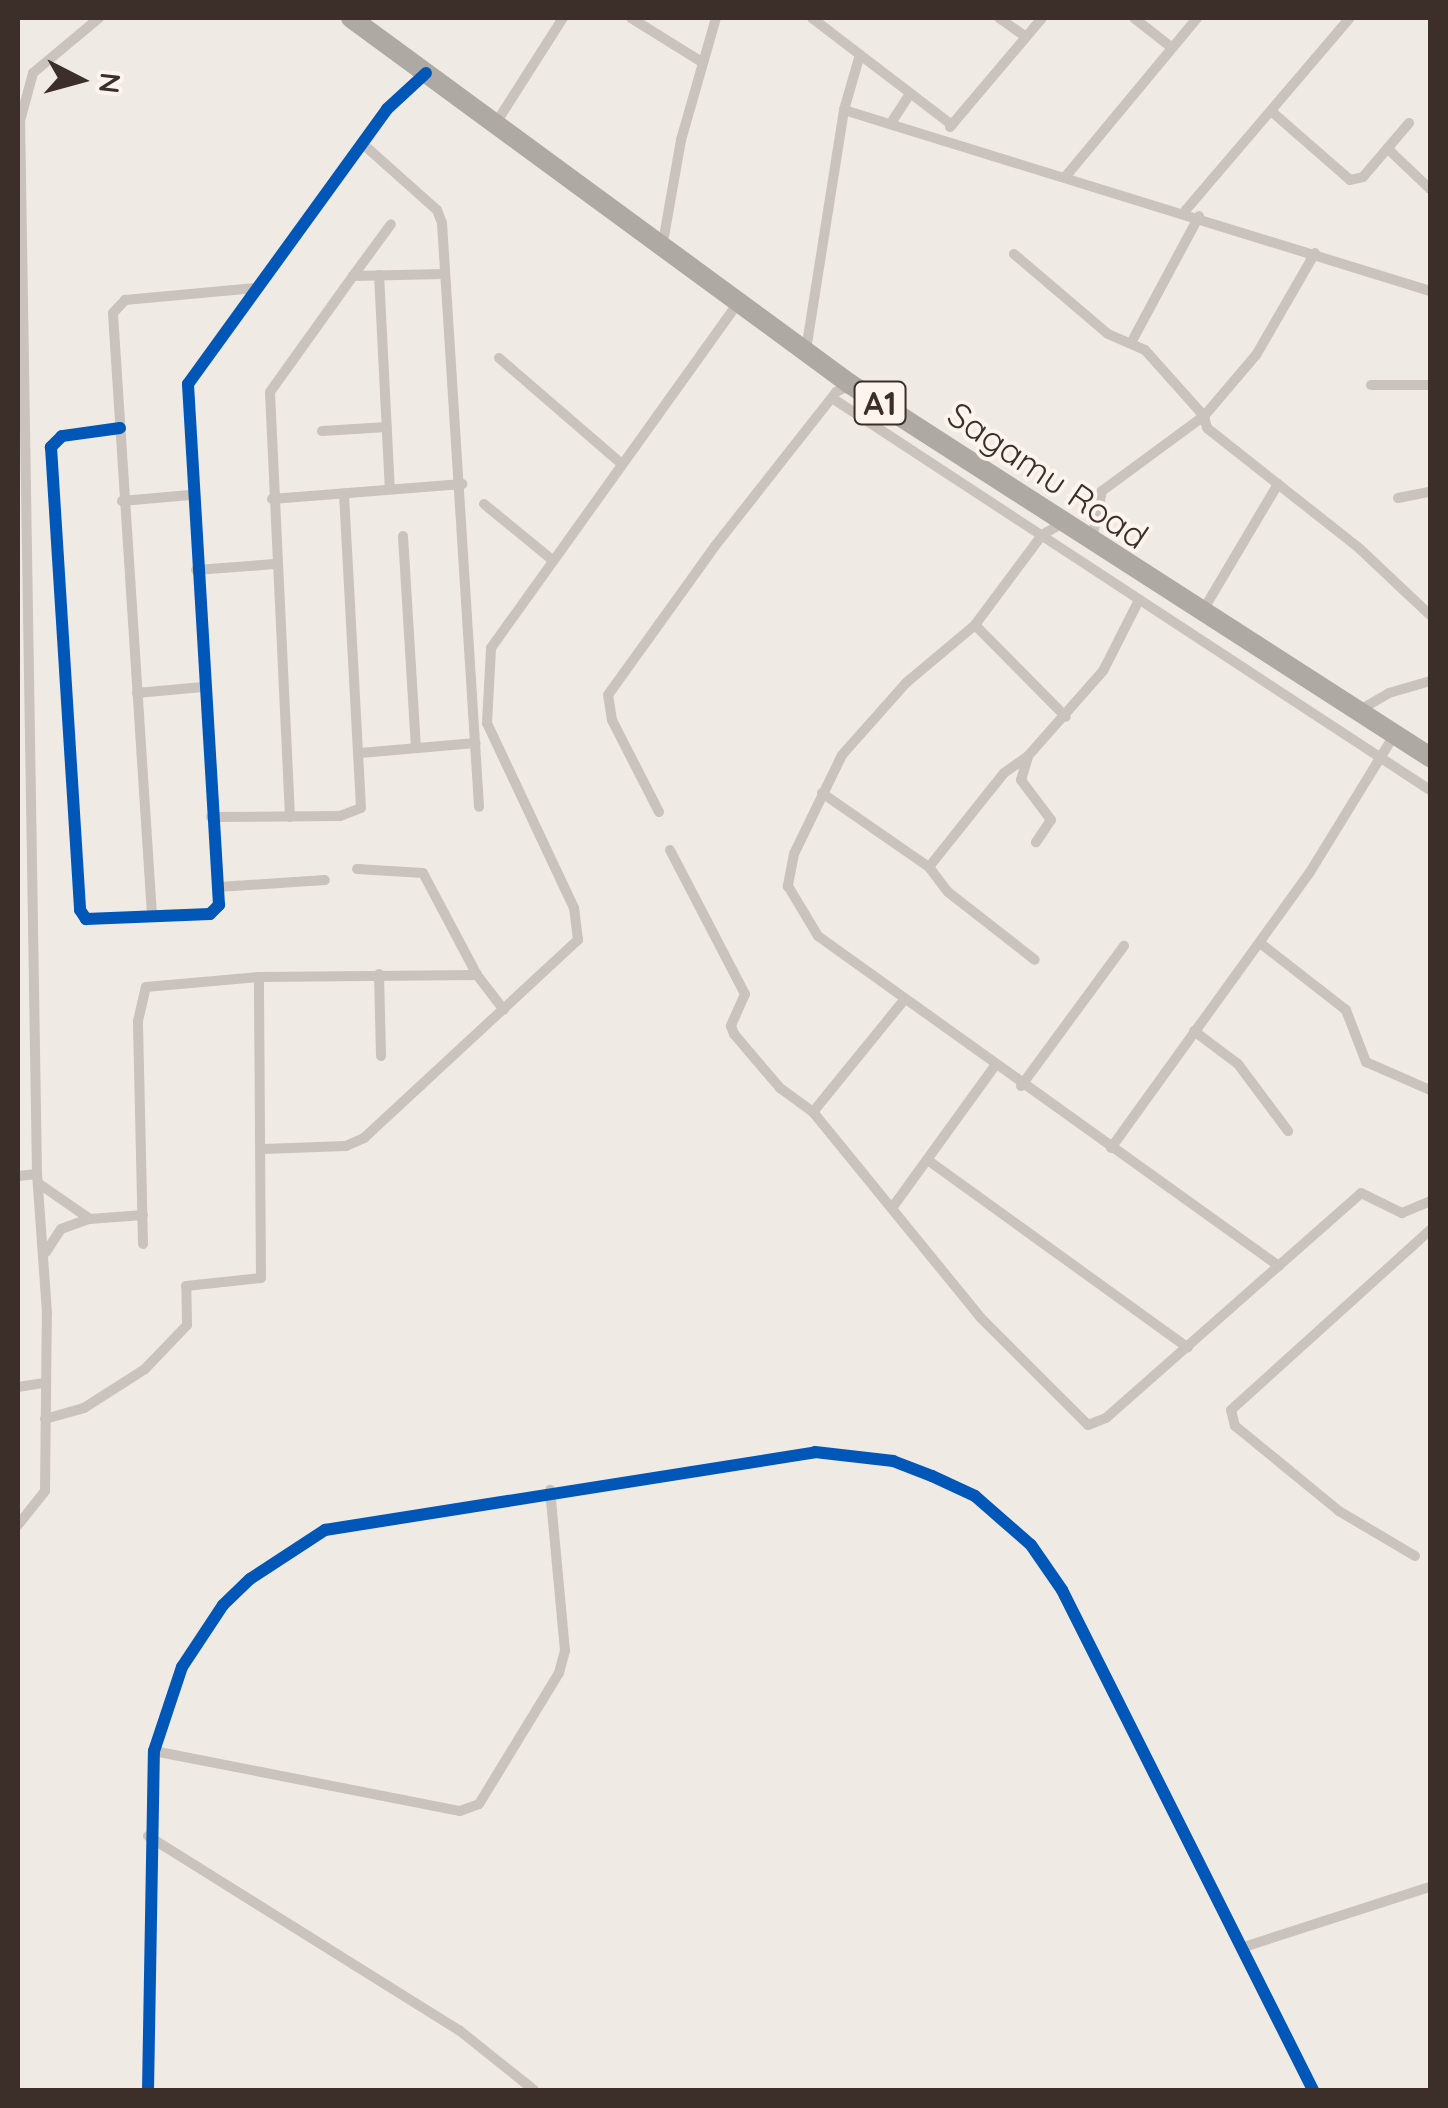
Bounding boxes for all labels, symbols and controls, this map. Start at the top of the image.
north arrow [30,30,130,130]
text: N [92,71,129,95]
road number: A1 [852,376,908,430]
street label: Sagamu Road [940,393,1156,557]

